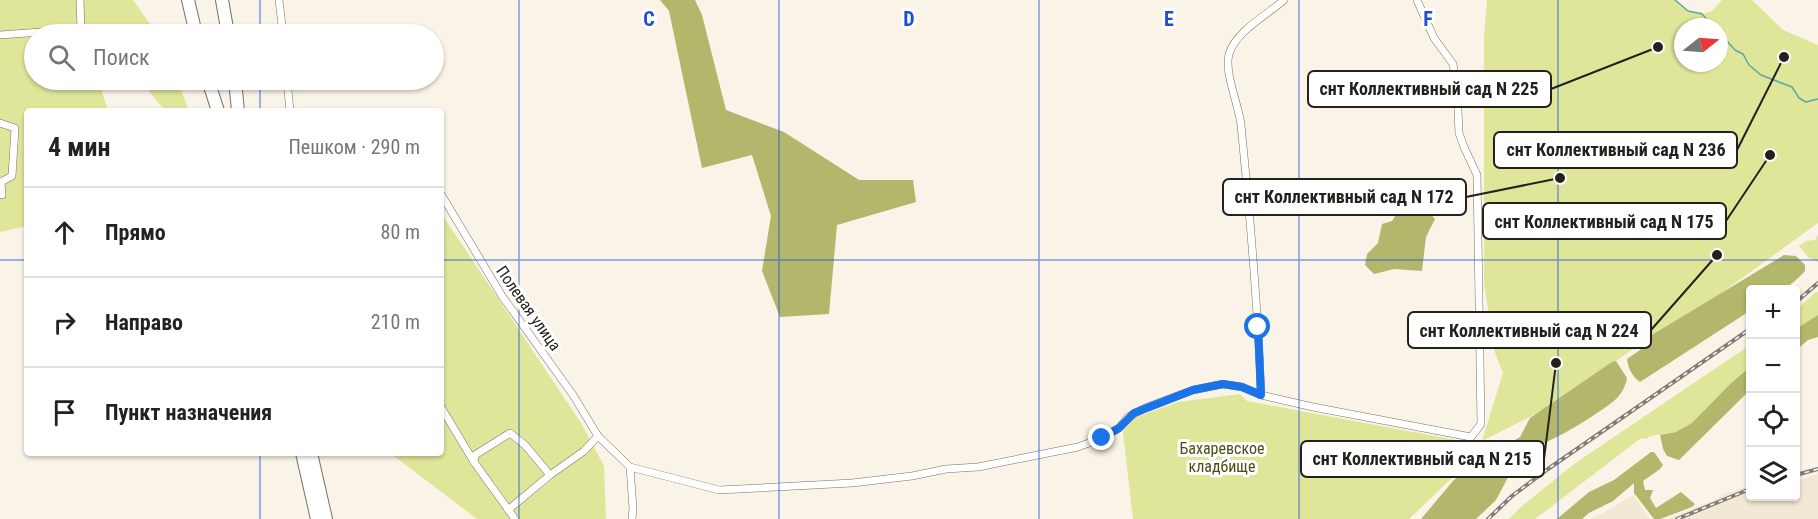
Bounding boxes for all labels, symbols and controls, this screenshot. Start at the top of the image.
text: C [643,7,655,31]
text: D [903,7,915,31]
text: E [1164,7,1174,31]
text: F [1423,7,1433,31]
north arrow [1674,18,1728,72]
search box [24,24,444,90]
icon: search [45,41,78,74]
text: Поиск [93,45,150,70]
callout: снт Коллективный сад N 225 [1308,71,1551,107]
text: снт Коллективный сад N 225 [1320,78,1538,99]
text: 4 мин [48,132,110,162]
callout: снт Коллективный сад N 236 [1494,132,1737,168]
text: Пешком · 290 m [288,135,420,159]
text: снт Коллективный сад N 236 [1507,139,1725,160]
callout: снт Коллективный сад N 172 [1223,179,1466,215]
text: снт Коллективный сад N 172 [1235,186,1453,207]
callout: снт Коллективный сад N 175 [1483,203,1726,239]
text: снт Коллективный сад N 175 [1495,211,1713,232]
icon: ahead [48,216,81,249]
text: Прямо [105,220,166,245]
text: 80 m [381,220,420,244]
street label: Полевая улица [492,262,565,354]
map controls [1746,285,1800,501]
button: + [1746,285,1800,339]
icon: right [48,306,81,339]
text: Направо [105,310,183,335]
text: 210 m [371,310,420,334]
callout: снт Коллективный сад N 224 [1408,312,1651,348]
route start [1244,313,1270,339]
text: снт Коллективный сад N 224 [1420,320,1638,341]
button: − [1746,339,1800,393]
button: locate [1746,393,1800,447]
icon: arrive [48,396,81,429]
text: Пункт назначения [105,400,272,425]
route end [1088,424,1114,450]
park label: Бахаревское кладбище [1179,439,1265,476]
callout: снт Коллективный сад N 215 [1301,441,1544,477]
button: layers [1746,447,1800,501]
text: снт Коллективный сад N 215 [1313,448,1531,469]

